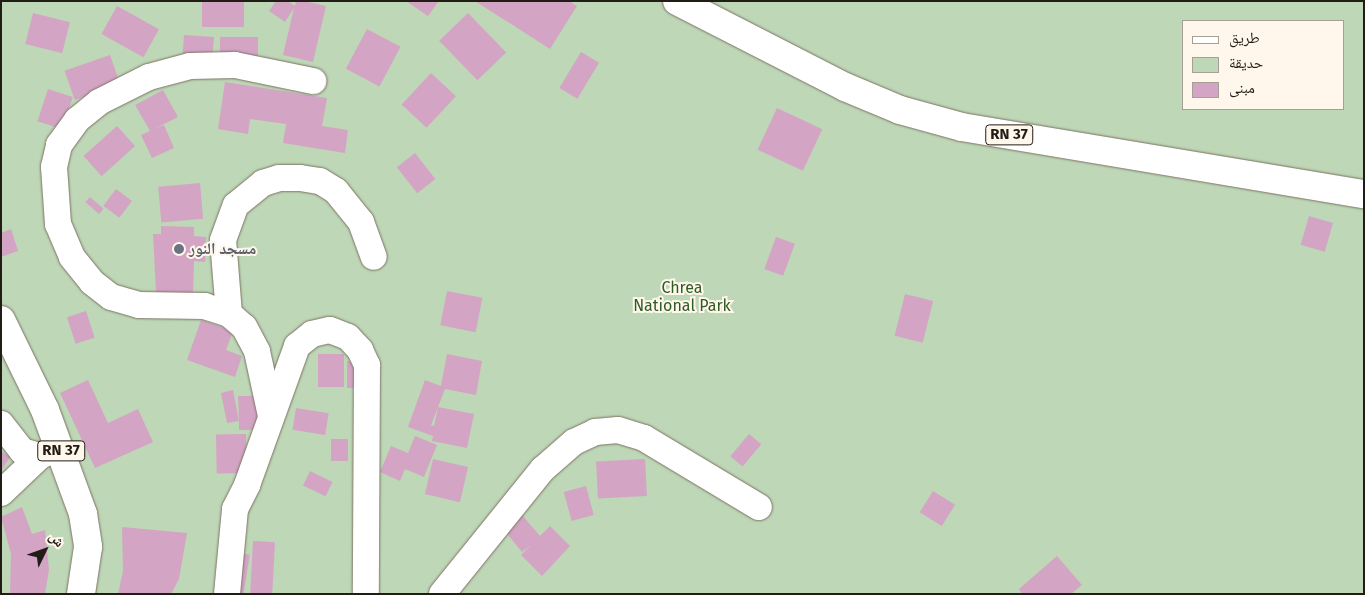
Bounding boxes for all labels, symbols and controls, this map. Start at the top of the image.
legend [1182,20,1345,110]
text: طريق [1229,29,1260,47]
text: حديقة [1229,54,1263,72]
text: مبنى [1229,79,1255,97]
road number: RN 37 [985,122,1033,148]
place label: مسجد النور [189,239,256,259]
marker: مسجد النور [173,243,185,255]
park label: Chrea National Park [633,278,731,316]
road number: RN 37 [37,438,85,464]
north arrow [20,525,70,575]
text: ش [45,528,68,551]

